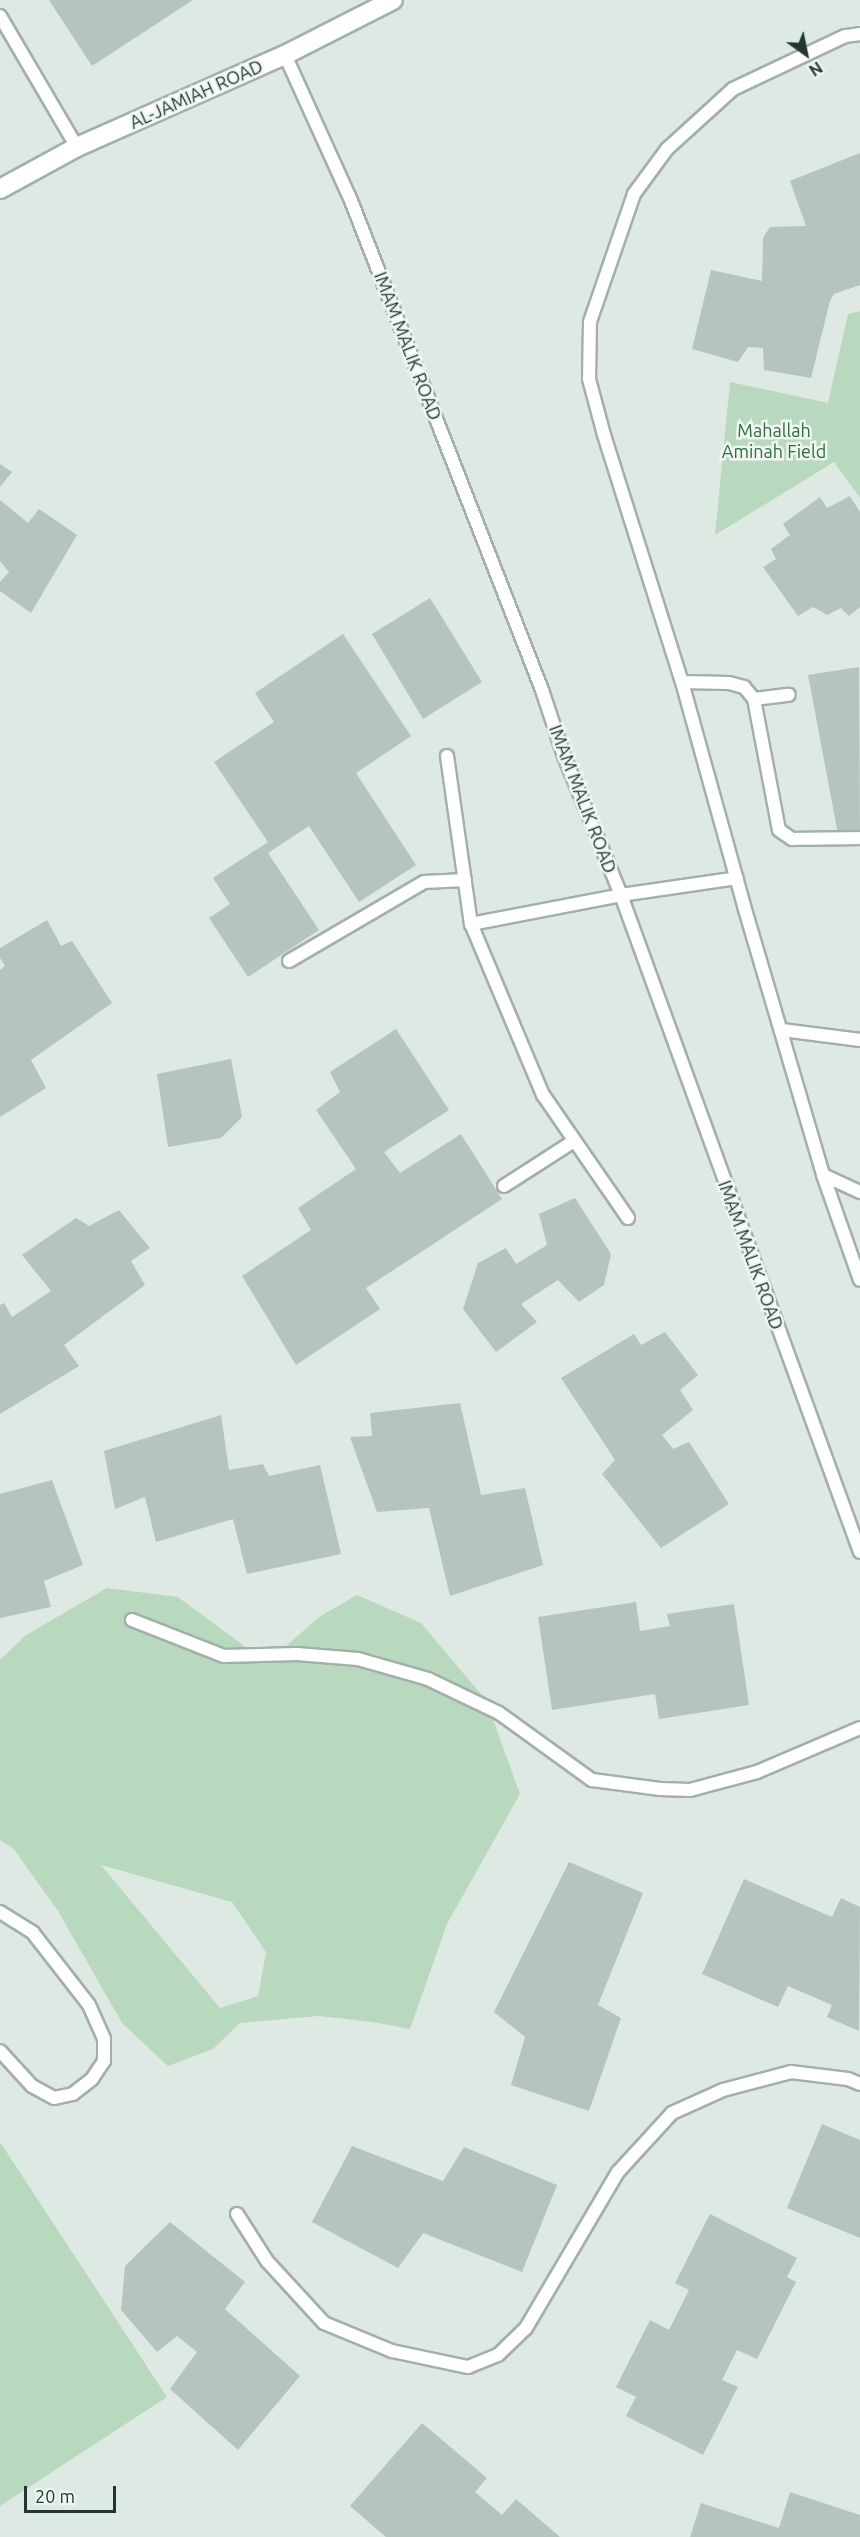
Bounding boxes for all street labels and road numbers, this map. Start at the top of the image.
street label: AL-JAMIAH ROAD [126,55,266,133]
street label: IMAM MALIK ROAD [370,269,446,423]
street label: IMAM MALIK ROAD [545,722,621,876]
street label: IMAM MALIK ROAD [714,1177,788,1333]

